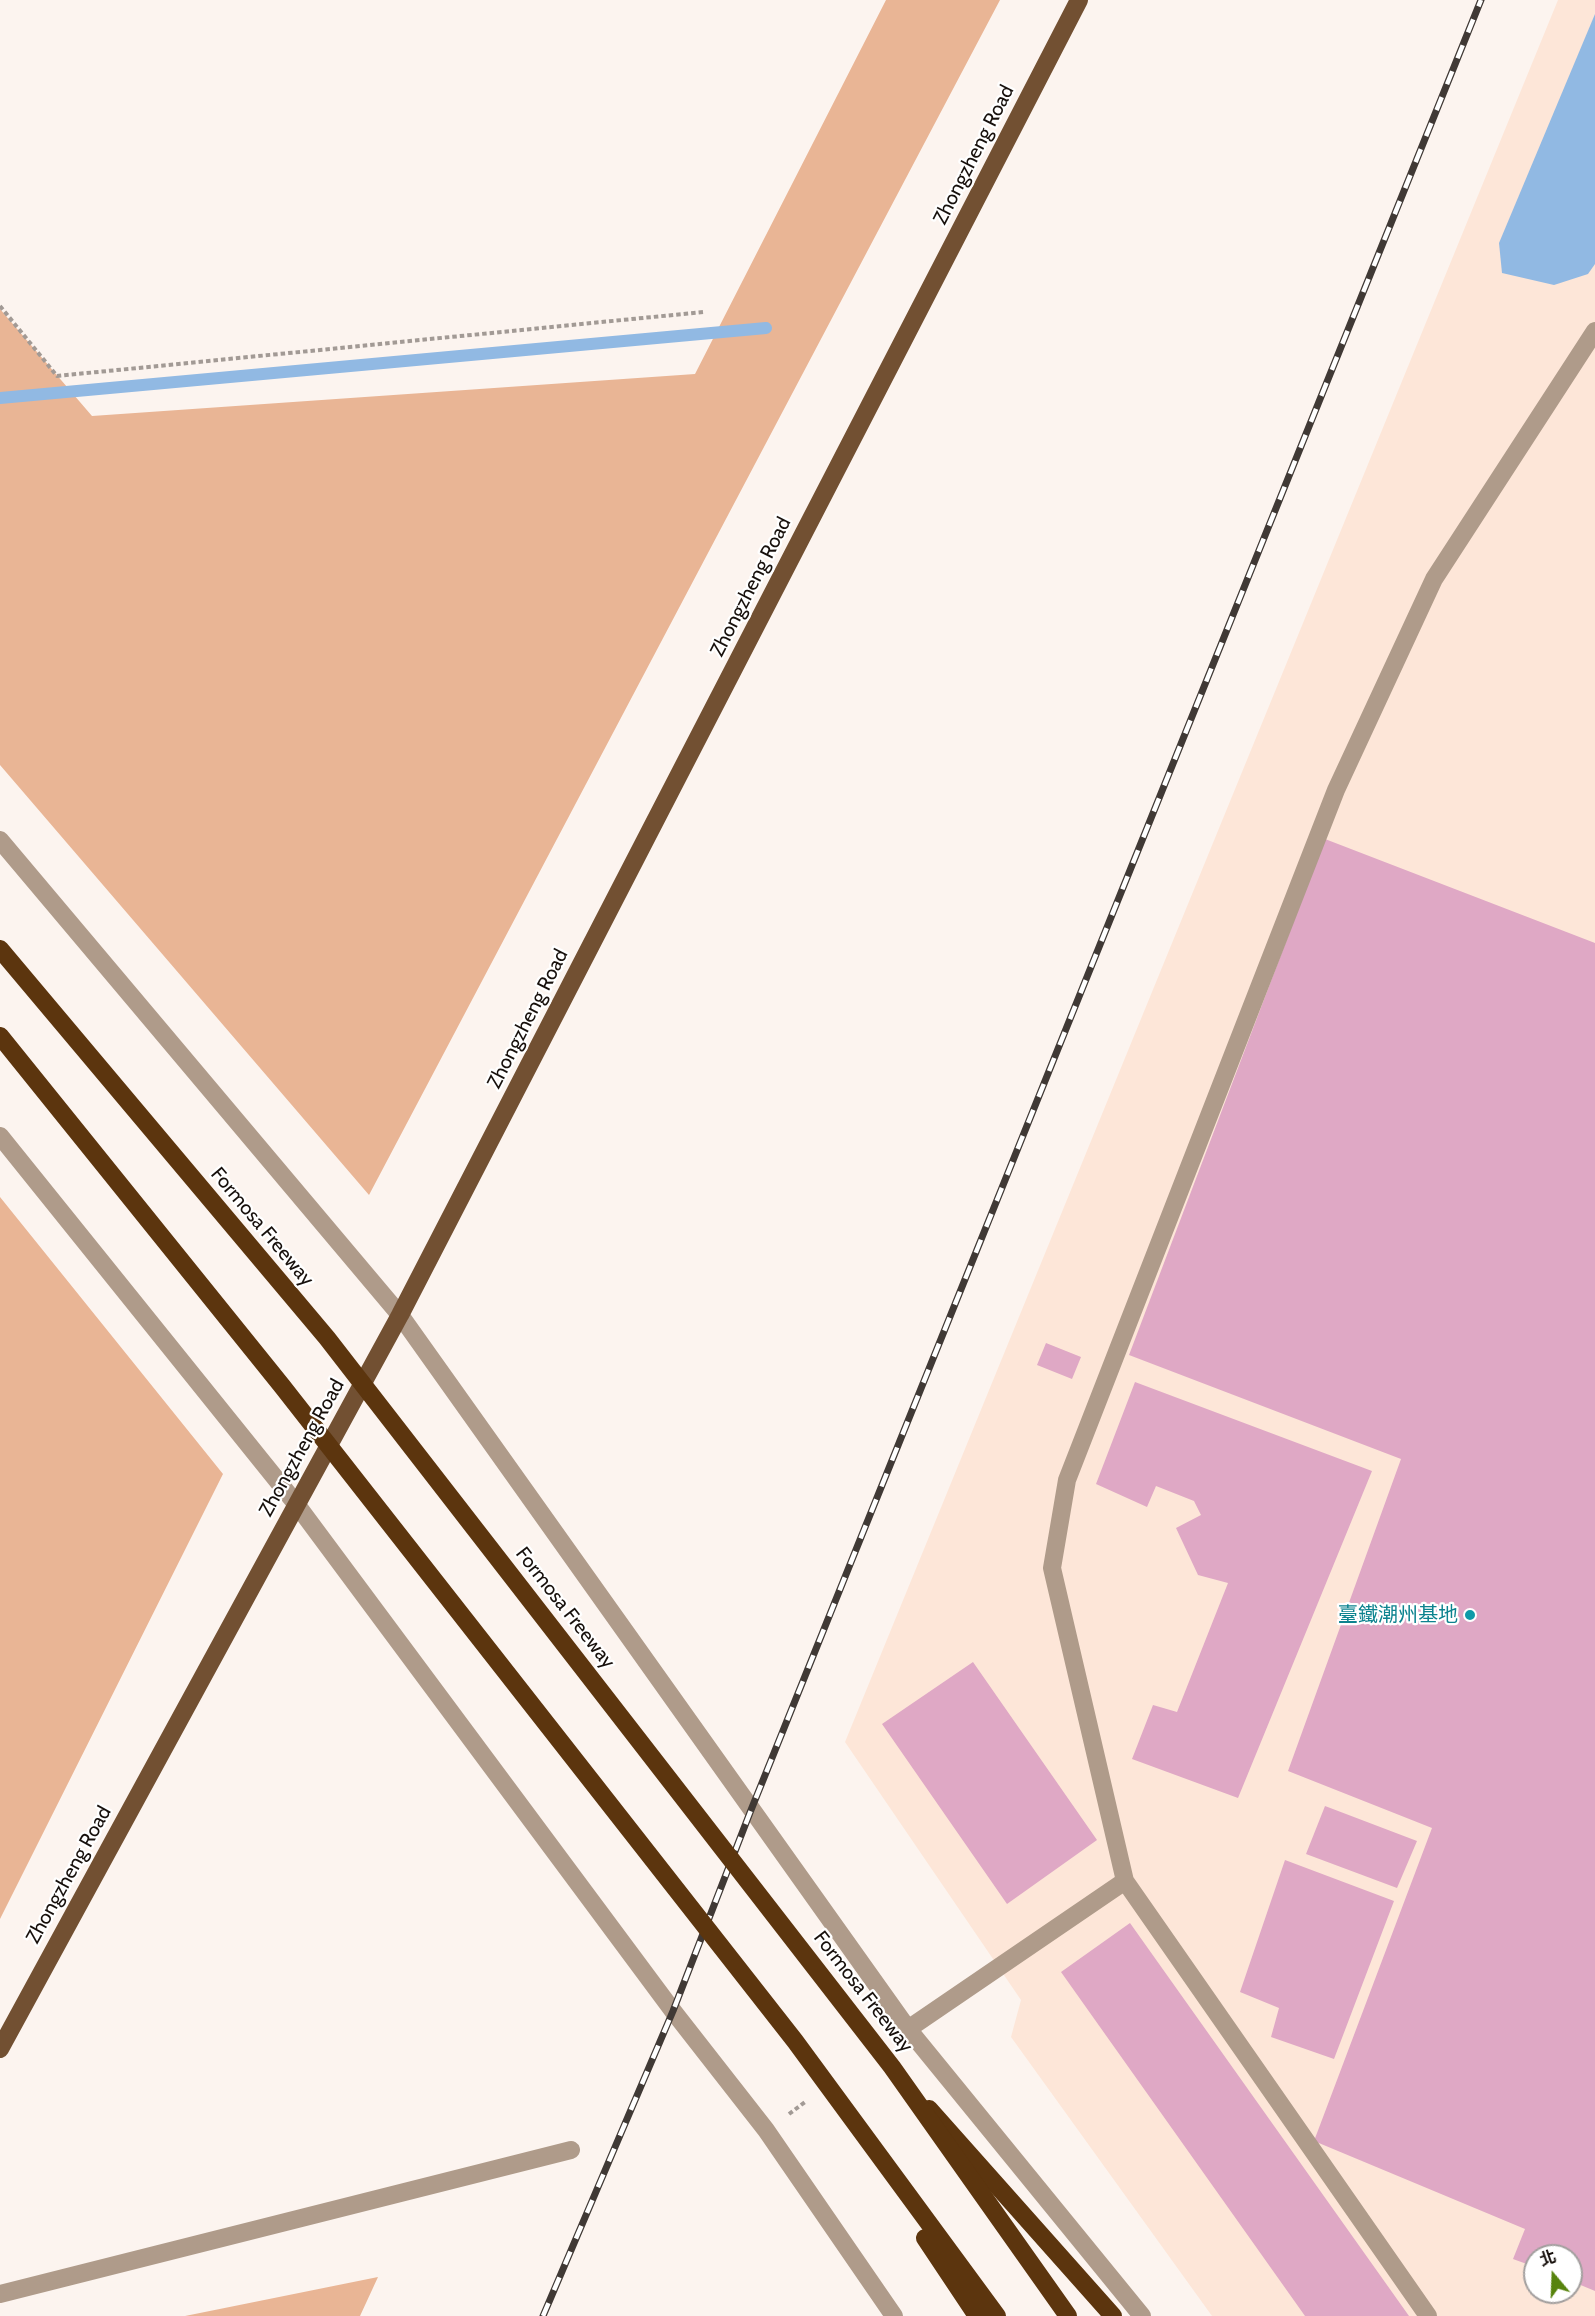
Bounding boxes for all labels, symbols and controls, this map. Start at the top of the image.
street label: Zhongzheng Road [928,81,1020,229]
street label: Zhongzheng Road [705,513,797,661]
street label: Zhongzheng Road [482,945,574,1093]
street label: Formosa Freeway [205,1163,319,1291]
street label: Zhongzheng Road [254,1375,350,1521]
street label: Formosa Freeway [510,1542,620,1674]
place label: 臺鐵潮州基地 [1338,1603,1458,1627]
marker: 臺鐵潮州基地 [1463,1608,1477,1622]
street label: Zhongzheng Road [21,1802,117,1948]
street label: Formosa Freeway [808,1926,918,2058]
north arrow [1523,2244,1583,2304]
text: 北 [1537,2247,1558,2270]

